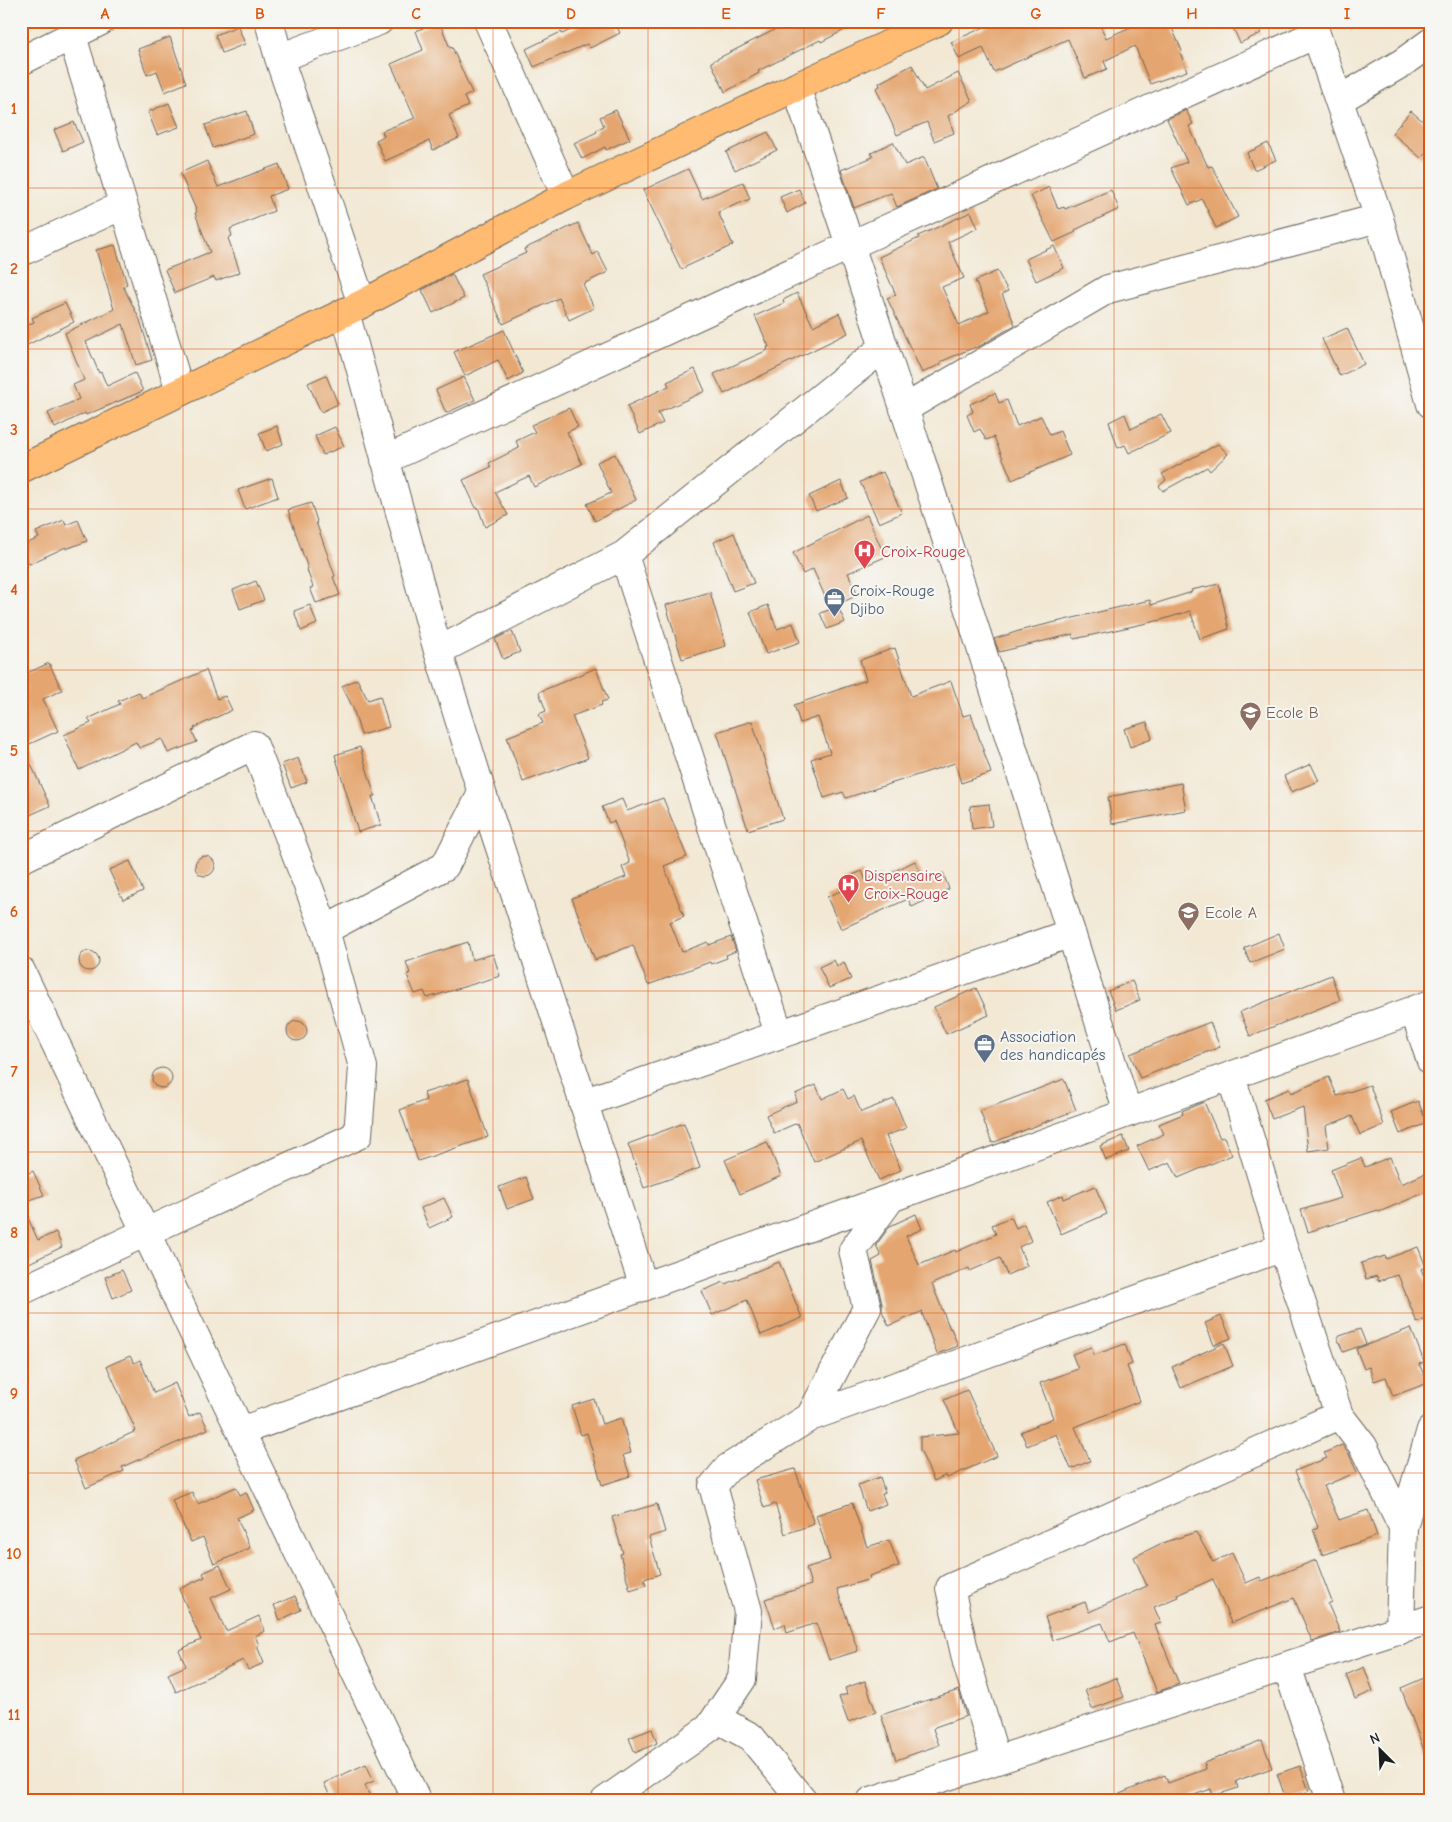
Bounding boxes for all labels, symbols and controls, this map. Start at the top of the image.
text: A [101,5,110,23]
text: B [255,5,265,23]
text: C [411,5,421,23]
text: D [566,5,576,23]
text: E [721,5,731,23]
text: F [876,5,886,23]
text: G [1030,5,1042,23]
text: H [1186,5,1198,23]
text: I [1344,5,1350,23]
text: 1 [11,100,17,118]
text: 2 [10,260,18,278]
text: 3 [10,421,18,439]
hospital icon: Croix-Rouge [853,539,877,570]
place label: Croix-Rouge [881,543,965,561]
text: 4 [10,581,18,599]
place label: Croix-Rouge Djibo [850,582,934,618]
office icon: Croix-Rouge Djibo [822,587,846,618]
school or university icon: Ecole B [1238,700,1262,731]
place label: Ecole B [1266,704,1319,722]
text: 5 [10,742,18,760]
place label: Dispensaire Croix-Rouge [864,867,948,903]
hospital icon: Dispensaire Croix-Rouge [836,872,860,903]
school or university icon: Ecole A [1177,900,1201,931]
text: 6 [10,903,18,921]
place label: Ecole A [1205,904,1257,922]
place label: Association des handicapés [1000,1028,1106,1064]
office icon: Association des handicapés [972,1033,996,1064]
text: 7 [10,1063,18,1081]
text: 8 [10,1224,18,1242]
text: 9 [10,1385,18,1403]
text: 10 [6,1545,22,1563]
text: 11 [8,1706,20,1724]
north arrow [1354,1724,1404,1774]
text: N [1367,1729,1383,1748]

